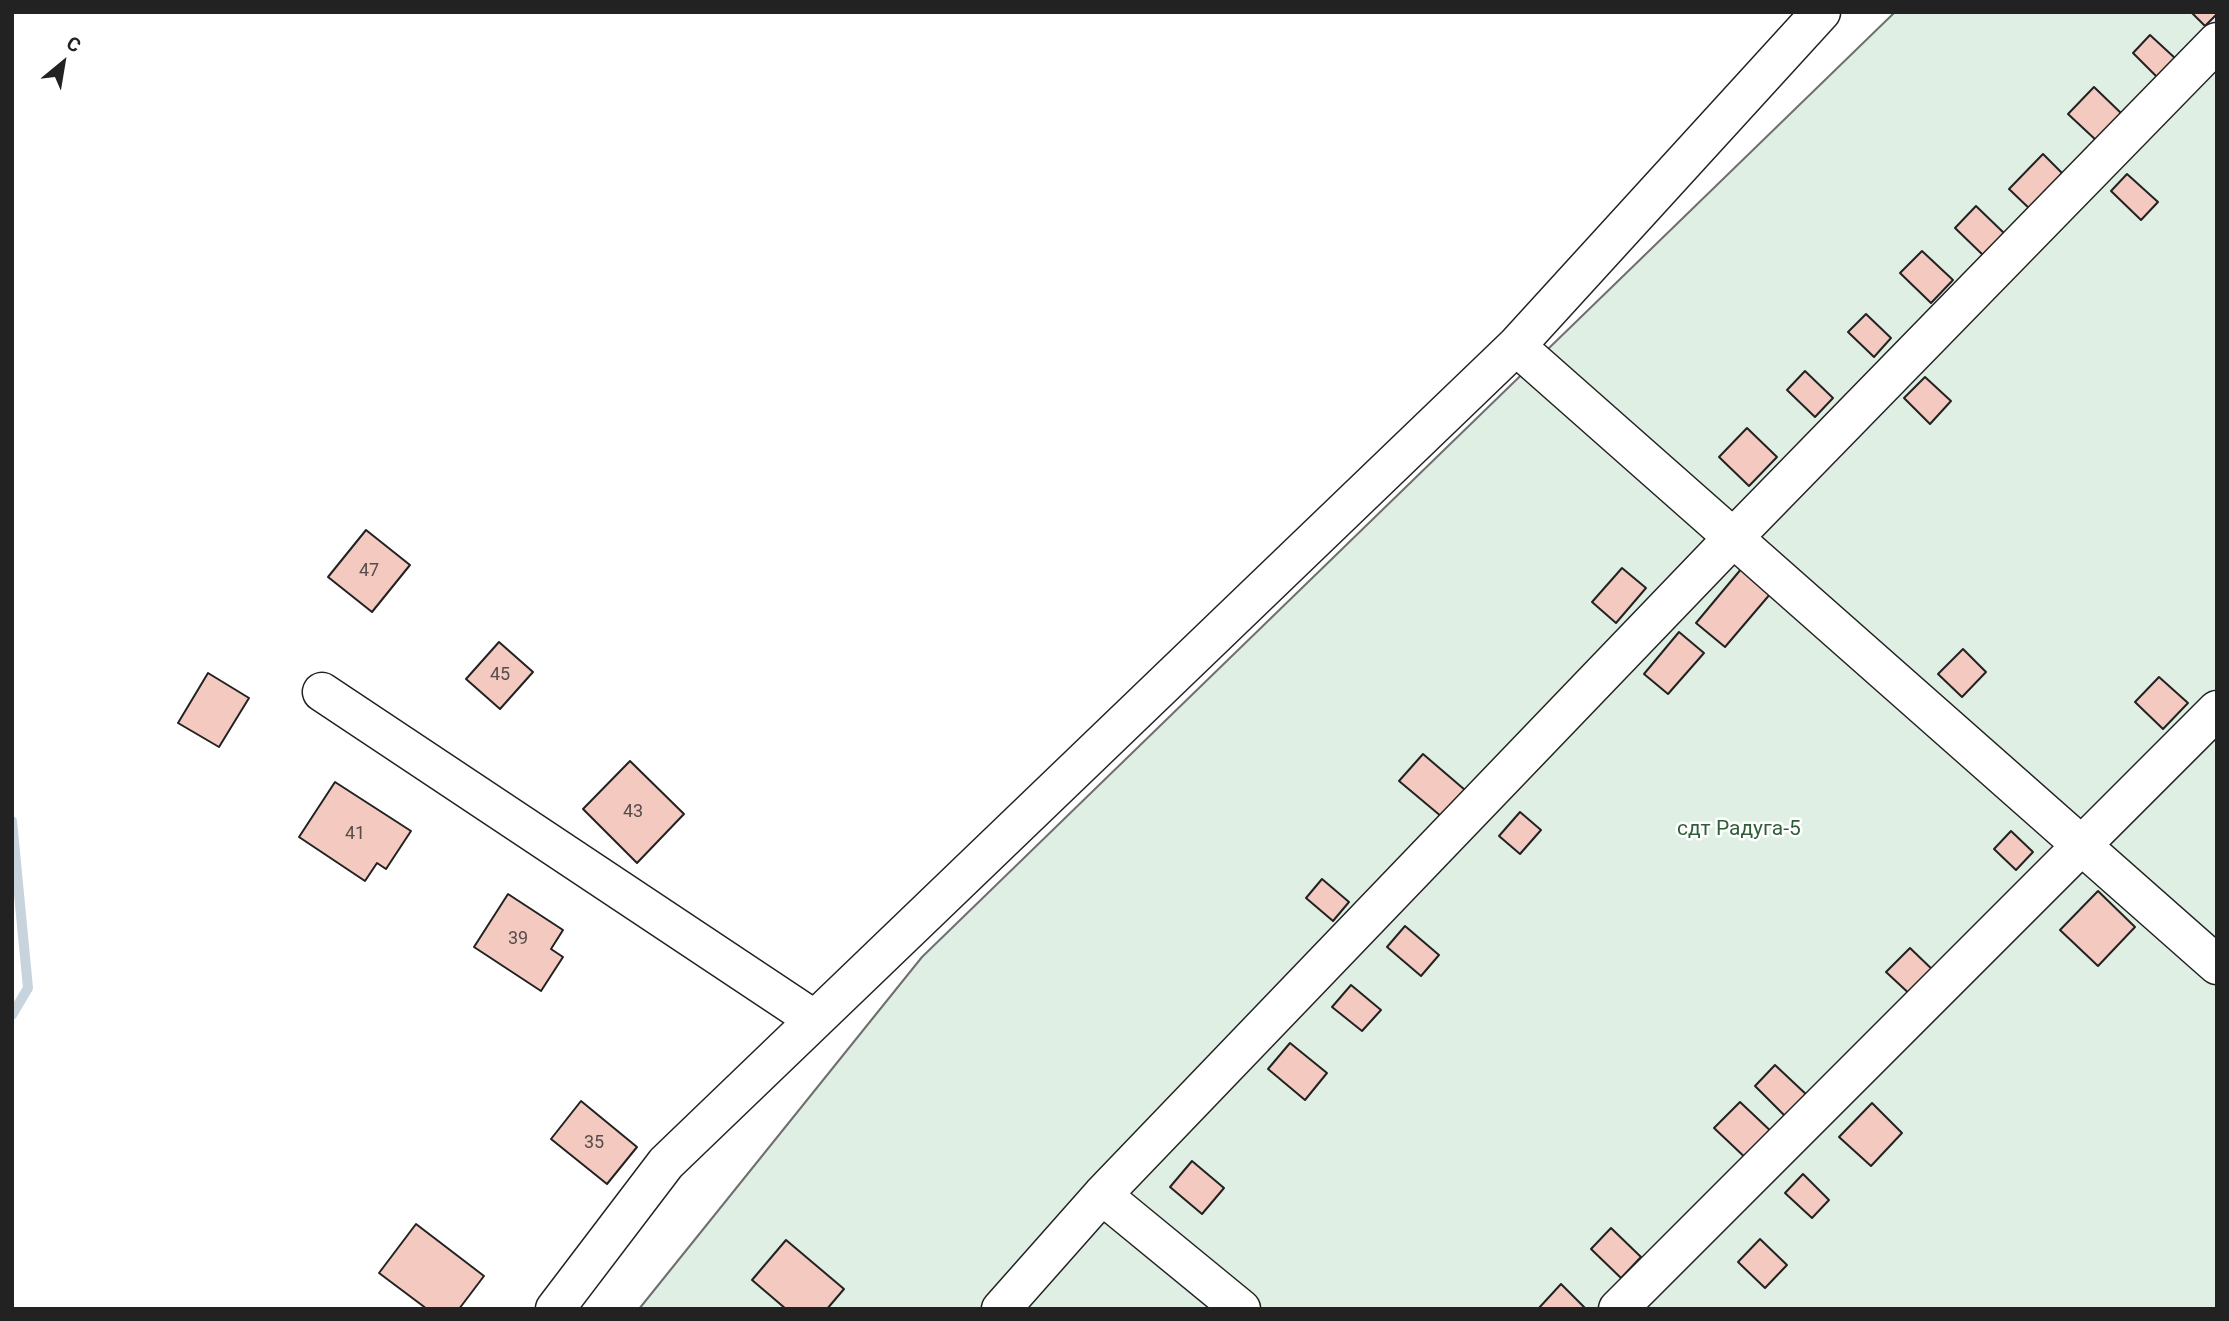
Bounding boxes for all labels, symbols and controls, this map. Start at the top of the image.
north arrow [28,28,98,98]
text: С [63,31,85,57]
house number: 47 [359,560,379,582]
house number: 45 [490,664,510,686]
house number: 43 [623,801,643,823]
park label: сдт Радуга-5 [1677,817,1801,843]
house number: 41 [345,823,365,845]
house number: 39 [508,928,528,950]
house number: 35 [584,1132,604,1154]

